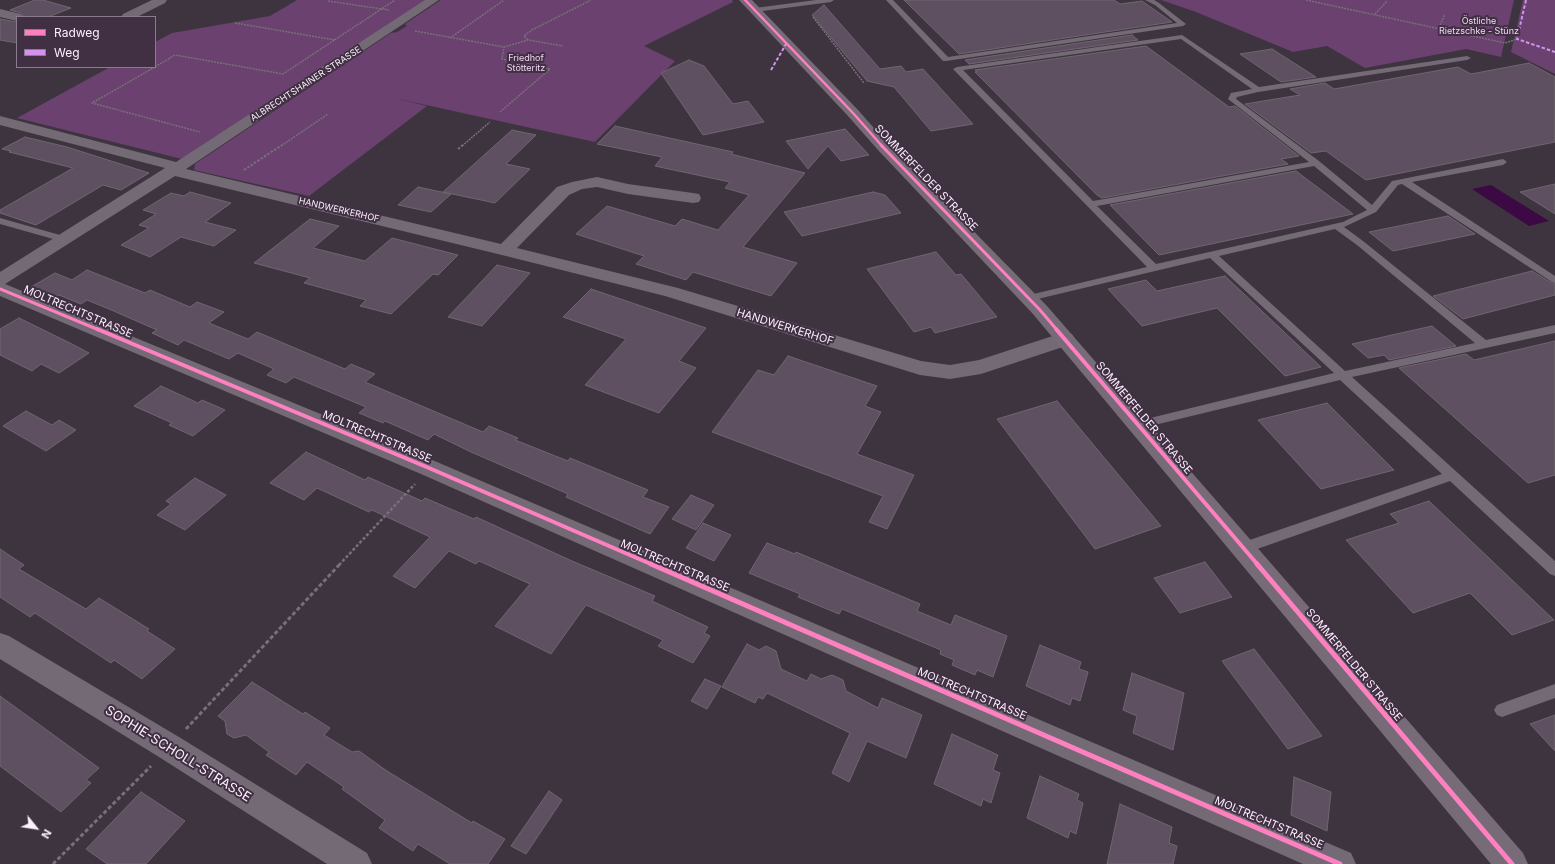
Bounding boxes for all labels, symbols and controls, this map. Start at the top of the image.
legend [16,16,156,68]
park label: Östliche Rietzschke - Stünz [1439,16,1519,37]
text: Radweg [54,25,100,40]
street label: ALBRECHTSHAINER STRASSE [249,44,363,124]
text: Weg [54,45,80,60]
park label: Friedhof Stötteritz [507,53,545,74]
street label: SOMMERFELDER STRASSE [872,122,980,234]
street label: HANDWERKERHOF [298,195,380,225]
street label: MOLTRECHTSTRASSE [21,283,135,341]
street label: HANDWERKERHOF [735,306,835,348]
street label: SOMMERFELDER STRASSE [1093,359,1195,477]
street label: MOLTRECHTSTRASSE [320,408,434,466]
street label: MOLTRECHTSTRASSE [618,537,732,595]
street label: SOMMERFELDER STRASSE [1303,606,1405,724]
street label: MOLTRECHTSTRASSE [915,665,1029,723]
street label: SOPHIE-SCHOLL-STRASSE [102,703,254,805]
street label: MOLTRECHTSTRASSE [1212,794,1326,852]
north arrow [16,808,56,848]
text: N [38,827,55,841]

